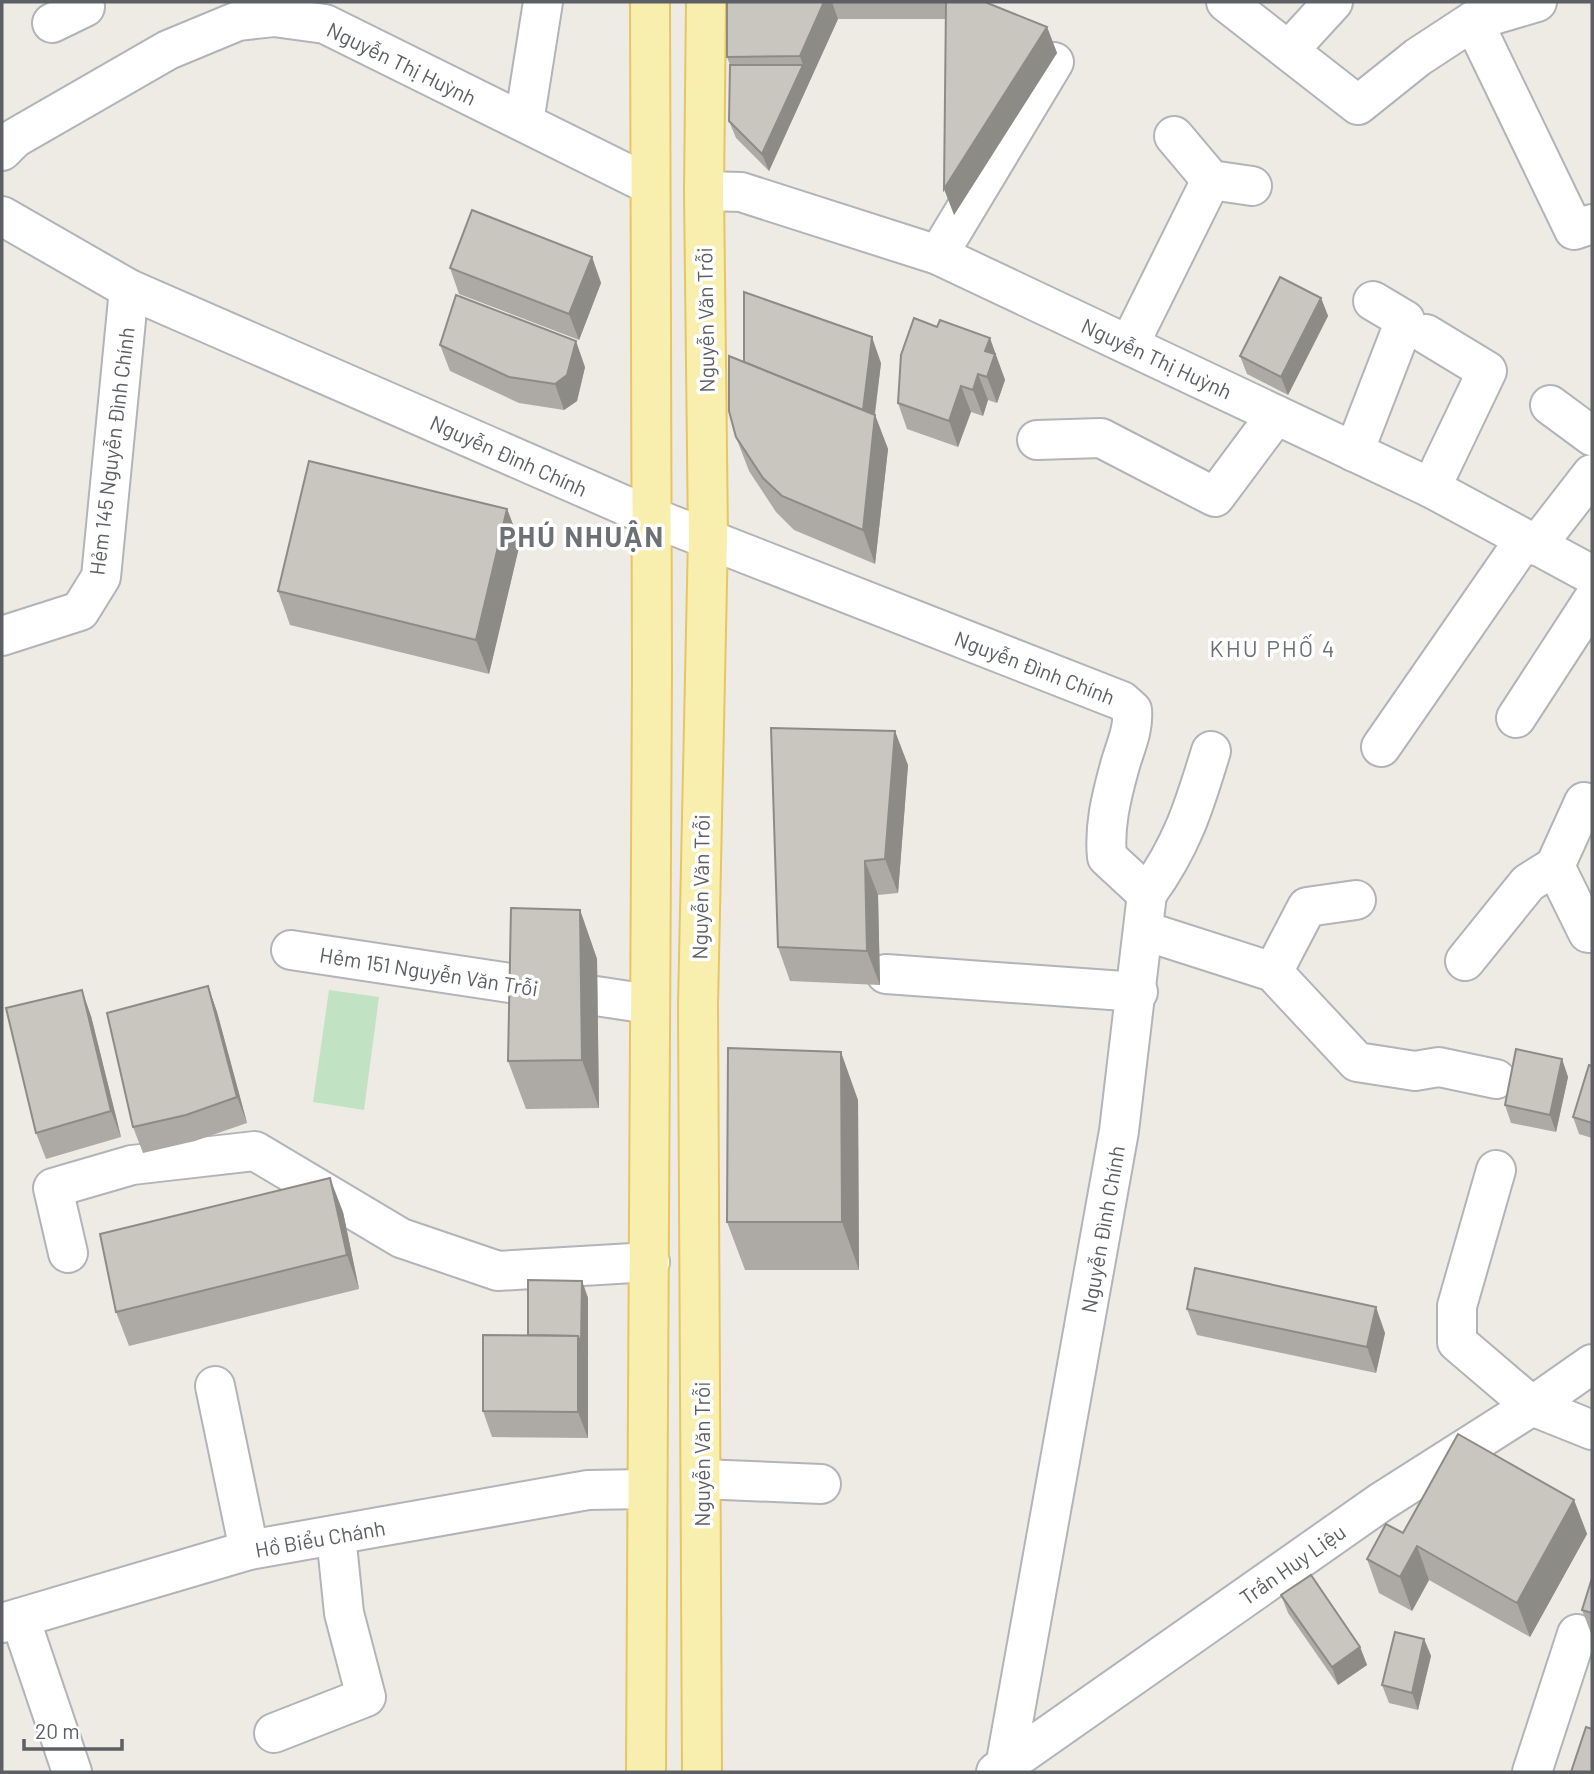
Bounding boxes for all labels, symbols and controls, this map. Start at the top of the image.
street label: Nguyễn Thị Huỳnh [323,16,481,110]
street label: Nguyễn Văn Trỗi [691,247,719,393]
street label: Nguyễn Thị Huỳnh [1078,312,1236,404]
street label: Hẻm 145 Nguyễn Đình Chính [83,325,139,577]
street label: Nguyễn Đình Chính [426,409,592,501]
district label: PHÚ NHUẬN [499,519,665,553]
street label: Nguyễn Đình Chính [951,625,1119,709]
district label: KHU PHỐ 4 [1210,634,1336,662]
street label: Nguyễn Văn Trỗi [686,814,714,960]
street label: Hẻm 151 Nguyễn Văn Trỗi [318,941,540,1001]
street label: Nguyễn Đình Chính [1075,1143,1129,1315]
street label: Nguyễn Văn Trỗi [689,1381,714,1527]
street label: Hồ Biểu Chánh [253,1514,387,1562]
street label: Trần Huy Liệu [1234,1518,1350,1610]
scale bar [24,1708,122,1752]
text: 20 m [35,1718,80,1743]

